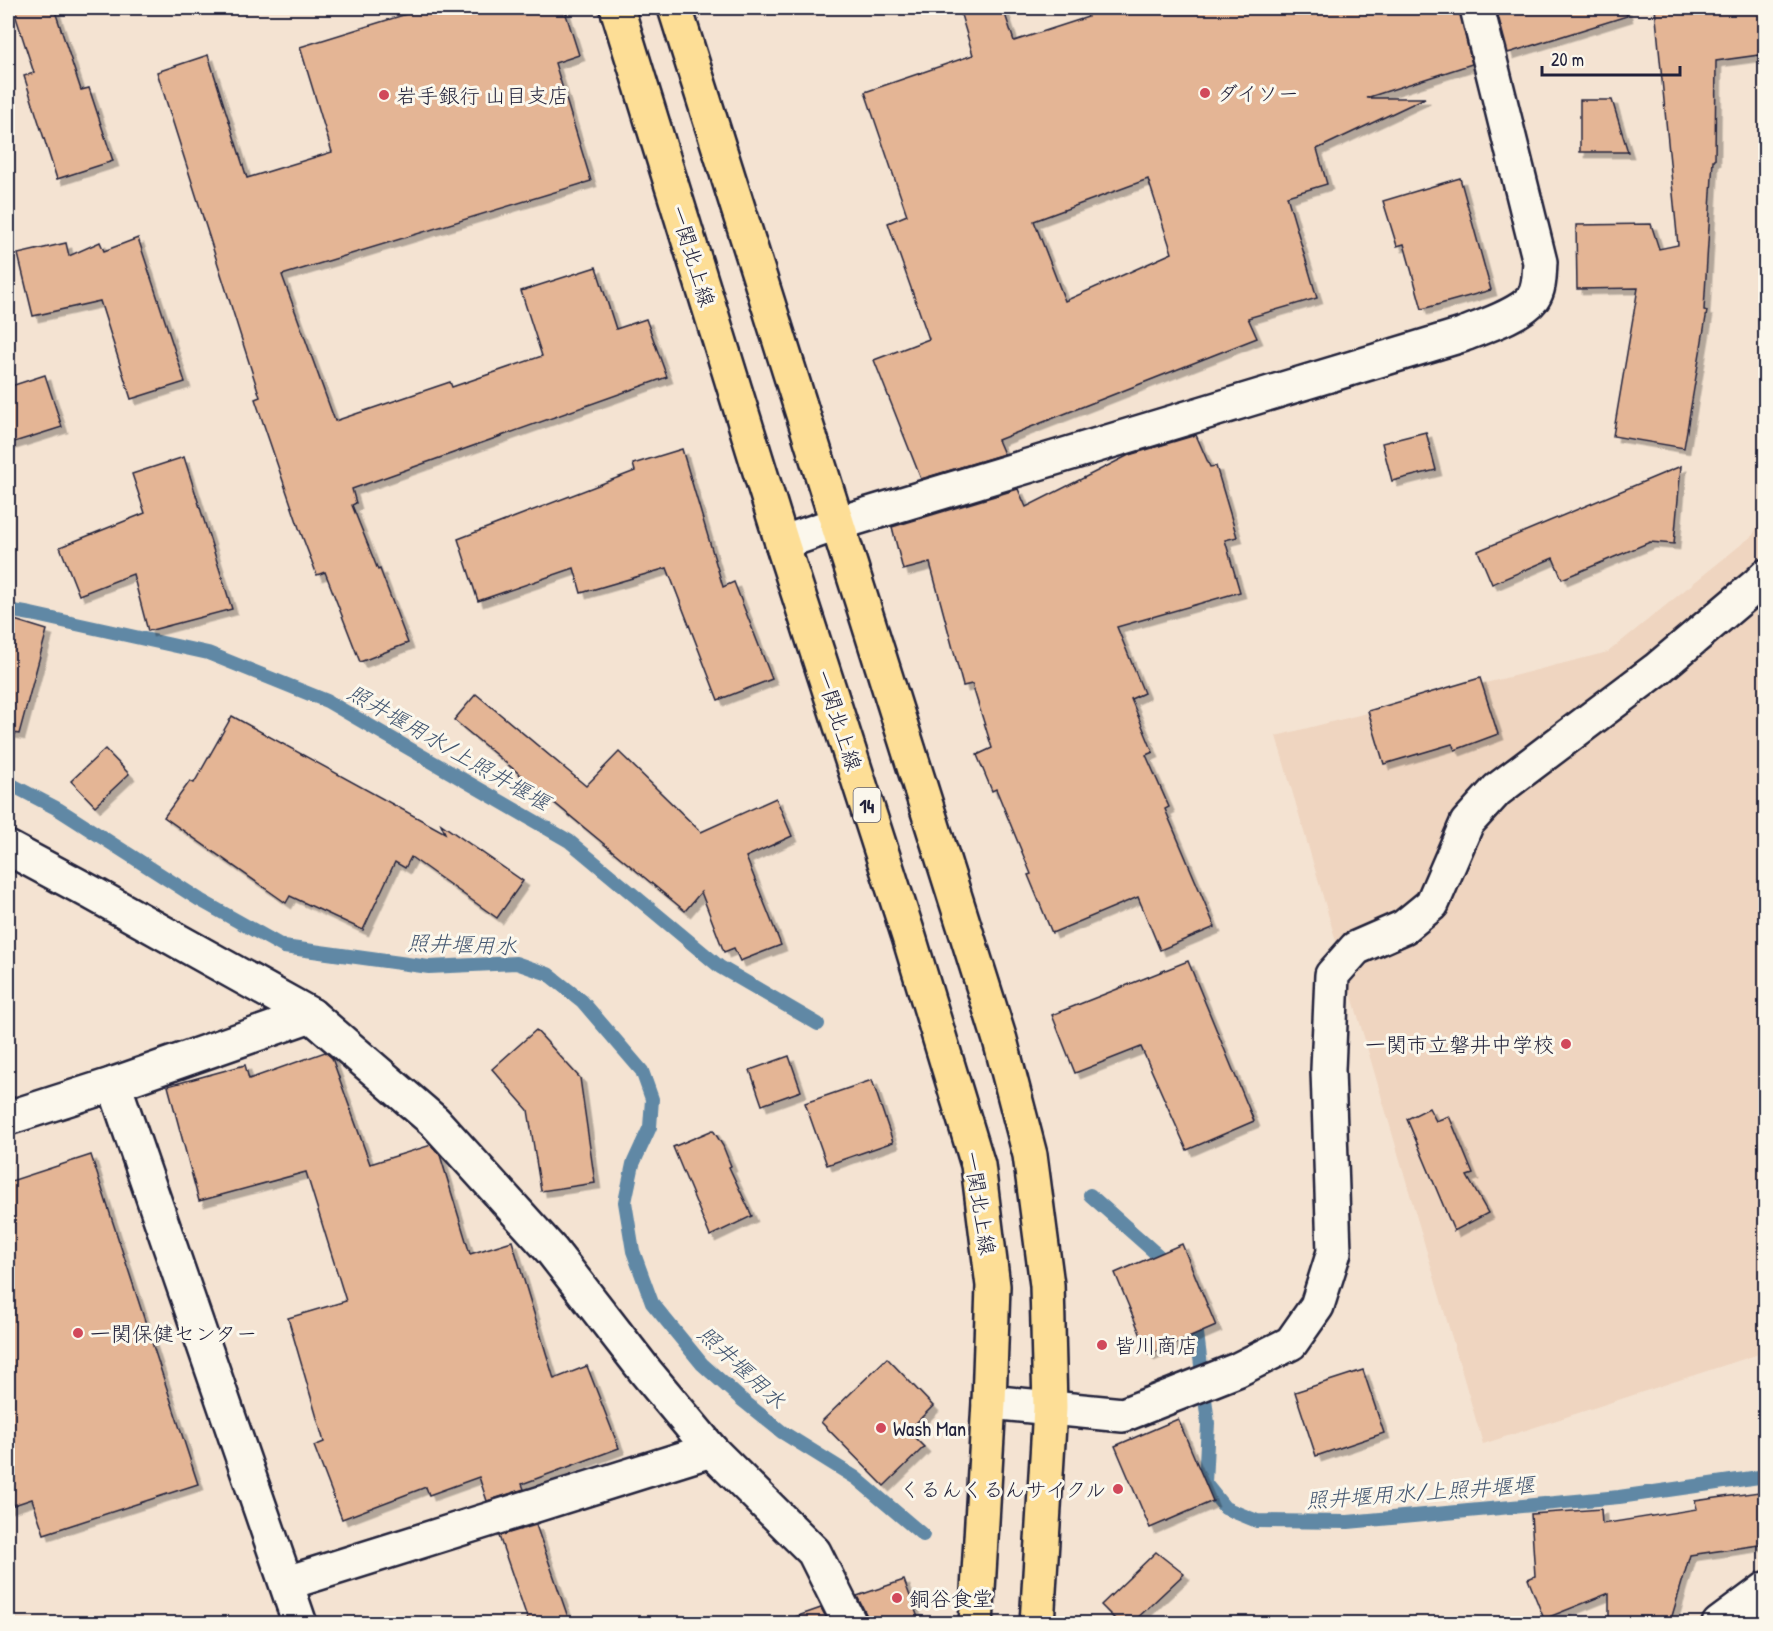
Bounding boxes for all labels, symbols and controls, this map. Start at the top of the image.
scale bar [1542,39,1680,77]
text: 20 m [1551,47,1584,72]
place label: ダイソー [1217,79,1299,108]
place label: 岩手銀行 山目支店 [396,81,569,110]
marker: ダイソー [1198,86,1212,100]
marker: 岩手銀行 山目支店 [377,88,391,102]
street label: 一関北上線 [664,202,722,310]
street label: 一関北上線 [809,666,869,774]
water label: 照井堰用水/上照井堰堰 [342,677,558,818]
road number: 14 [854,788,880,822]
water label: 照井堰用水 [407,927,517,961]
place label: 一関市立磐井中学校 [1365,1030,1554,1059]
marker: 一関市立磐井中学校 [1559,1037,1573,1051]
street label: 一関北上線 [957,1149,1003,1257]
place label: 一関保健センター [90,1319,257,1348]
water label: 照井堰用水 [692,1319,792,1415]
marker: 一関保健センター [71,1326,85,1340]
place label: 皆川商店 [1114,1331,1198,1360]
marker: 皆川商店 [1095,1338,1109,1352]
place label: Wash Man [893,1414,966,1443]
marker: Wash Man [874,1421,888,1435]
water label: 照井堰用水/上照井堰堰 [1305,1469,1537,1515]
place label: くるんくるんサイクル [899,1475,1106,1504]
marker: くるんくるんサイクル [1111,1482,1125,1496]
place label: 銅谷食堂 [909,1584,993,1613]
marker: 銅谷食堂 [890,1591,904,1605]

